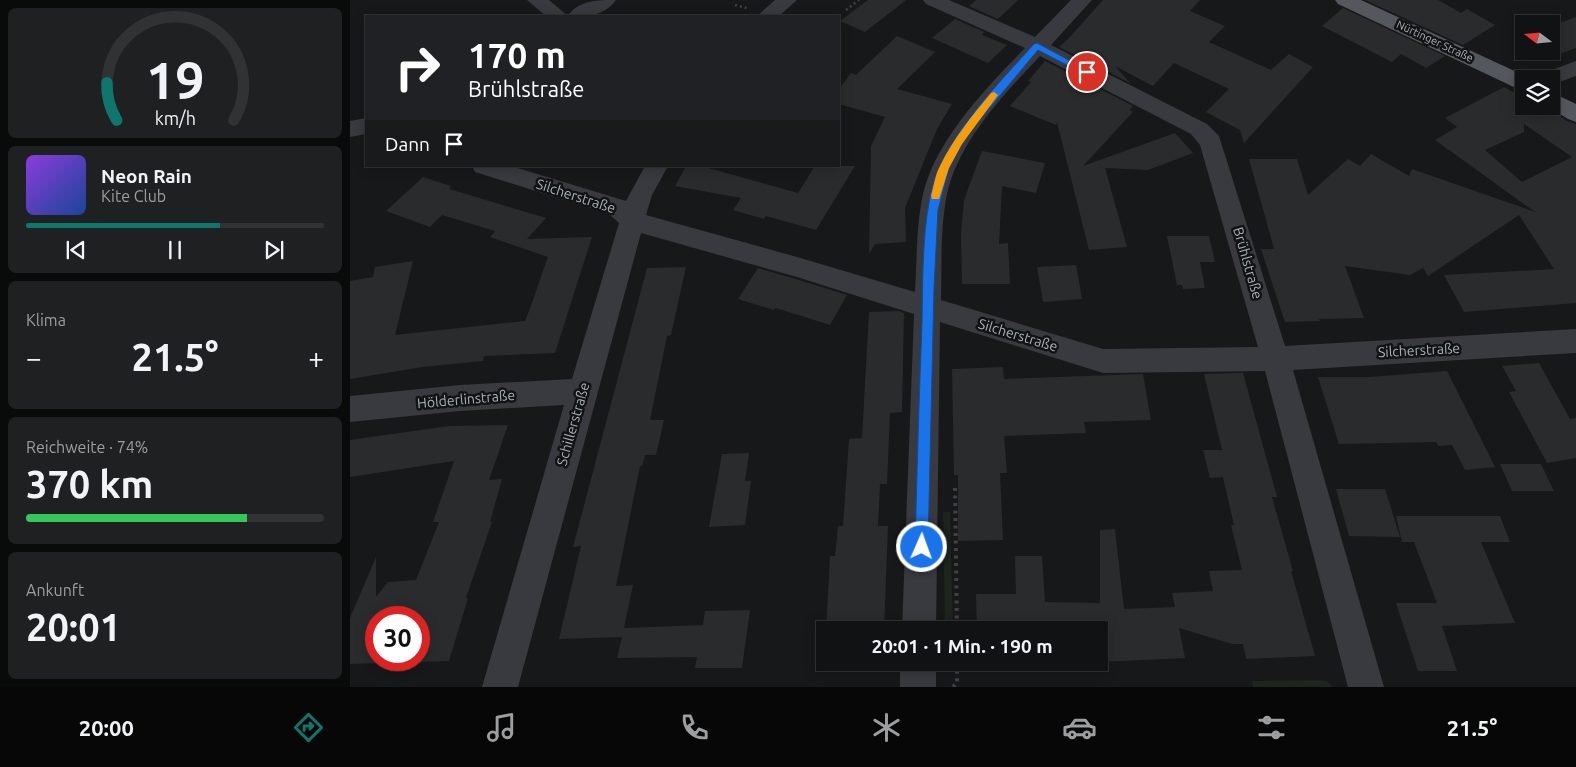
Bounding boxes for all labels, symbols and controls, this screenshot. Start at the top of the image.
north arrow [1515,15,1560,60]
map controls [1515,15,1560,115]
street label: Nürtinger Straße [1395,18,1475,64]
icon: right [385,35,450,100]
text: 170 m [468,35,566,75]
text: 19 [146,51,204,109]
pin [1066,51,1108,93]
icon: arrive [1073,58,1101,86]
button: layers [1515,70,1560,115]
text: Brühlstraße [468,76,584,101]
text: km/h [154,108,196,128]
icon: arrive [440,130,468,158]
text: Dann [385,133,430,155]
text: Neon Rain [101,165,192,187]
street label: Silcherstraße [534,176,618,216]
text: Kite Club [101,187,166,205]
street label: Brühlstraße [1230,225,1266,301]
icon: previous [62,236,90,264]
icon: pause [161,236,189,264]
icon: next [260,236,288,264]
text: Klima [26,311,66,329]
street label: Silcherstraße [976,315,1060,355]
text: 21.5° [131,336,219,378]
street label: Silcherstraße [1378,340,1460,360]
text: − [26,342,42,373]
text: + [308,342,324,373]
street label: Schillerstraße [553,381,593,467]
street label: Hölderlinstraße [416,387,516,411]
text: Reichweite · 74% [26,438,148,456]
text: 370 km [26,463,153,505]
position arrow [895,520,947,572]
text: Ankunft [26,581,84,599]
text: 20:01 [26,606,121,648]
speed limit sign: 30 [365,606,430,671]
text: 20:01 · 1 Min. · 190 m [871,635,1053,657]
icon: directions [291,710,326,745]
icon: music [484,710,519,745]
icon: phone [677,710,712,745]
icon: climate [869,710,904,745]
icon: car [1062,710,1097,745]
icon: filters [1254,710,1289,745]
text: 20:00 [79,715,134,740]
text: 21.5° [1447,715,1497,740]

